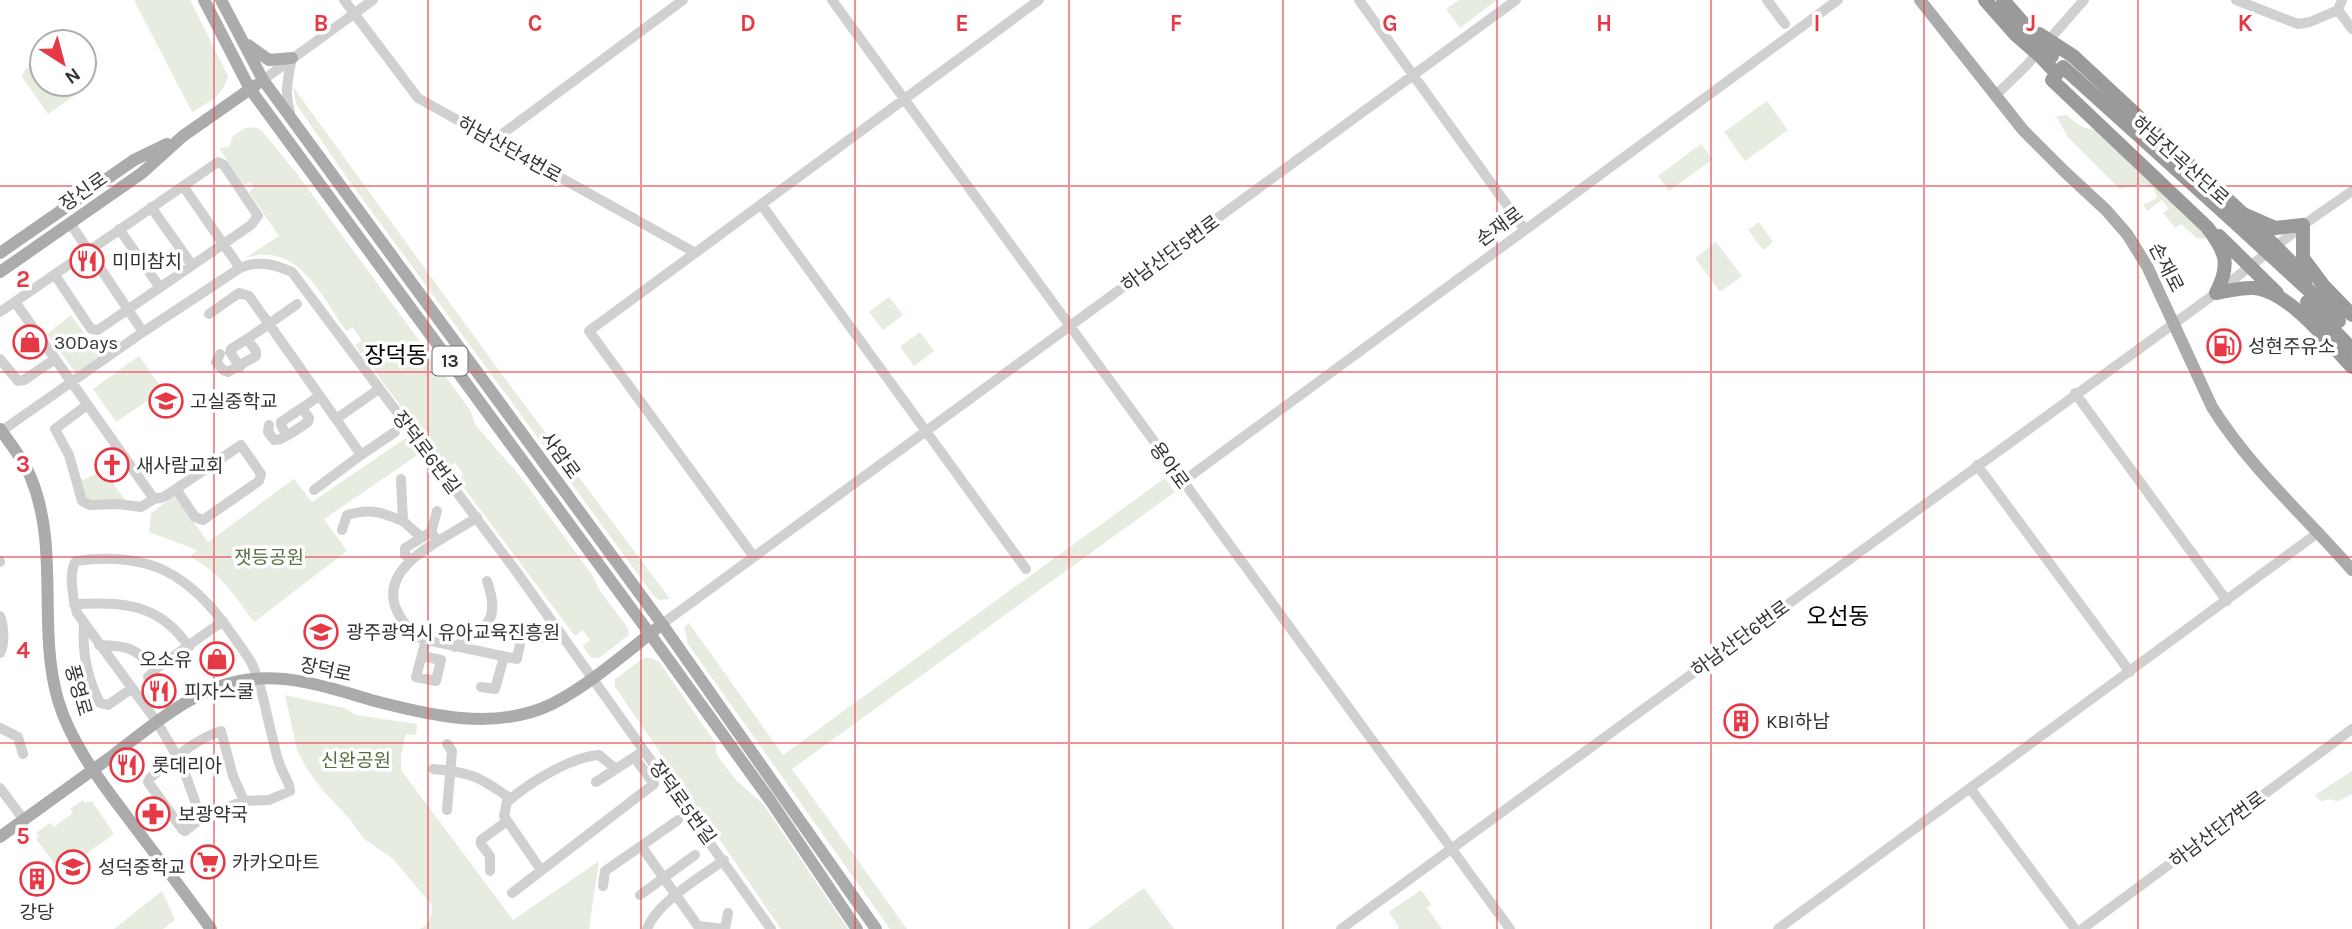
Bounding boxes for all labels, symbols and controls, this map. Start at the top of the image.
text: B [314,10,328,37]
text: C [528,10,542,37]
text: D [740,10,756,37]
text: E [955,10,969,37]
text: F [1170,10,1182,37]
text: G [1382,10,1398,37]
text: H [1596,10,1612,37]
text: I [1813,10,1821,37]
text: J [2026,10,2036,37]
text: K [2237,10,2253,37]
north arrow [28,28,98,98]
text: N [60,63,84,89]
street label: 하남산단4번로 [454,112,565,187]
street label: 하남진곡산단로 [2127,112,2233,210]
street label: 장신로 [56,168,111,216]
street label: 손재로 [1472,202,1527,251]
street label: 하남산단5번로 [1117,211,1224,297]
street label: 손재로 [2144,239,2188,296]
restaurant icon: 미미참치 [68,242,106,280]
place label: 미미참치 [112,251,182,273]
text: 2 [16,266,30,293]
shop icon: 30Days [11,323,49,361]
fuel station icon: 성현주유소 [2205,327,2243,365]
place label: 30Days [54,332,118,354]
place label: 성현주유소 [2248,336,2335,358]
district label: 장덕동 [364,342,428,369]
road number: 13 [433,346,468,376]
school or university icon: 고실중학교 [147,382,185,420]
place label: 고실중학교 [190,391,277,413]
street label: 장덕로6번길 [388,407,465,498]
street label: 사암로 [536,428,585,483]
street label: 용아로 [1145,438,1194,493]
church icon: 새사람교회 [93,446,131,484]
text: 3 [16,451,30,478]
place label: 새사람교회 [136,455,223,477]
park label: 잿등공원 [234,547,304,569]
street label: 하남산단6번로 [1687,596,1794,682]
district label: 오선동 [1806,603,1870,630]
school or university icon: 광주광역시 유아교육진흥원 [302,613,340,651]
place label: 광주광역시 유아교육진흥원 [346,622,560,644]
text: 4 [16,637,30,664]
shop icon: 오소유 [198,640,236,678]
place label: 오소유 [140,649,192,671]
street label: 장덕로 [298,654,354,686]
street label: 풍영로 [60,662,96,719]
restaurant icon: 피자스쿨 [140,672,178,710]
place label: 피자스쿨 [184,681,254,703]
building icon: KBI하남 [1722,702,1760,740]
place label: KBI하남 [1766,711,1830,733]
restaurant icon: 롯데리아 [108,746,146,784]
park label: 신완공원 [321,750,391,772]
place label: 롯데리아 [152,755,222,777]
street label: 장덕로5번길 [644,756,720,849]
street label: 하남산단7번로 [2166,787,2270,873]
pharmacy icon: 보광약국 [134,795,172,833]
place label: 보광약국 [178,804,248,826]
text: 5 [16,823,30,850]
supermarket icon: 카카오마트 [189,843,227,881]
school or university icon: 성덕중학교 [54,848,92,886]
place label: 카카오마트 [232,852,319,874]
place label: 성덕중학교 [98,857,185,879]
building icon: 강당 [18,860,56,898]
place label: 강당 [20,902,54,924]

